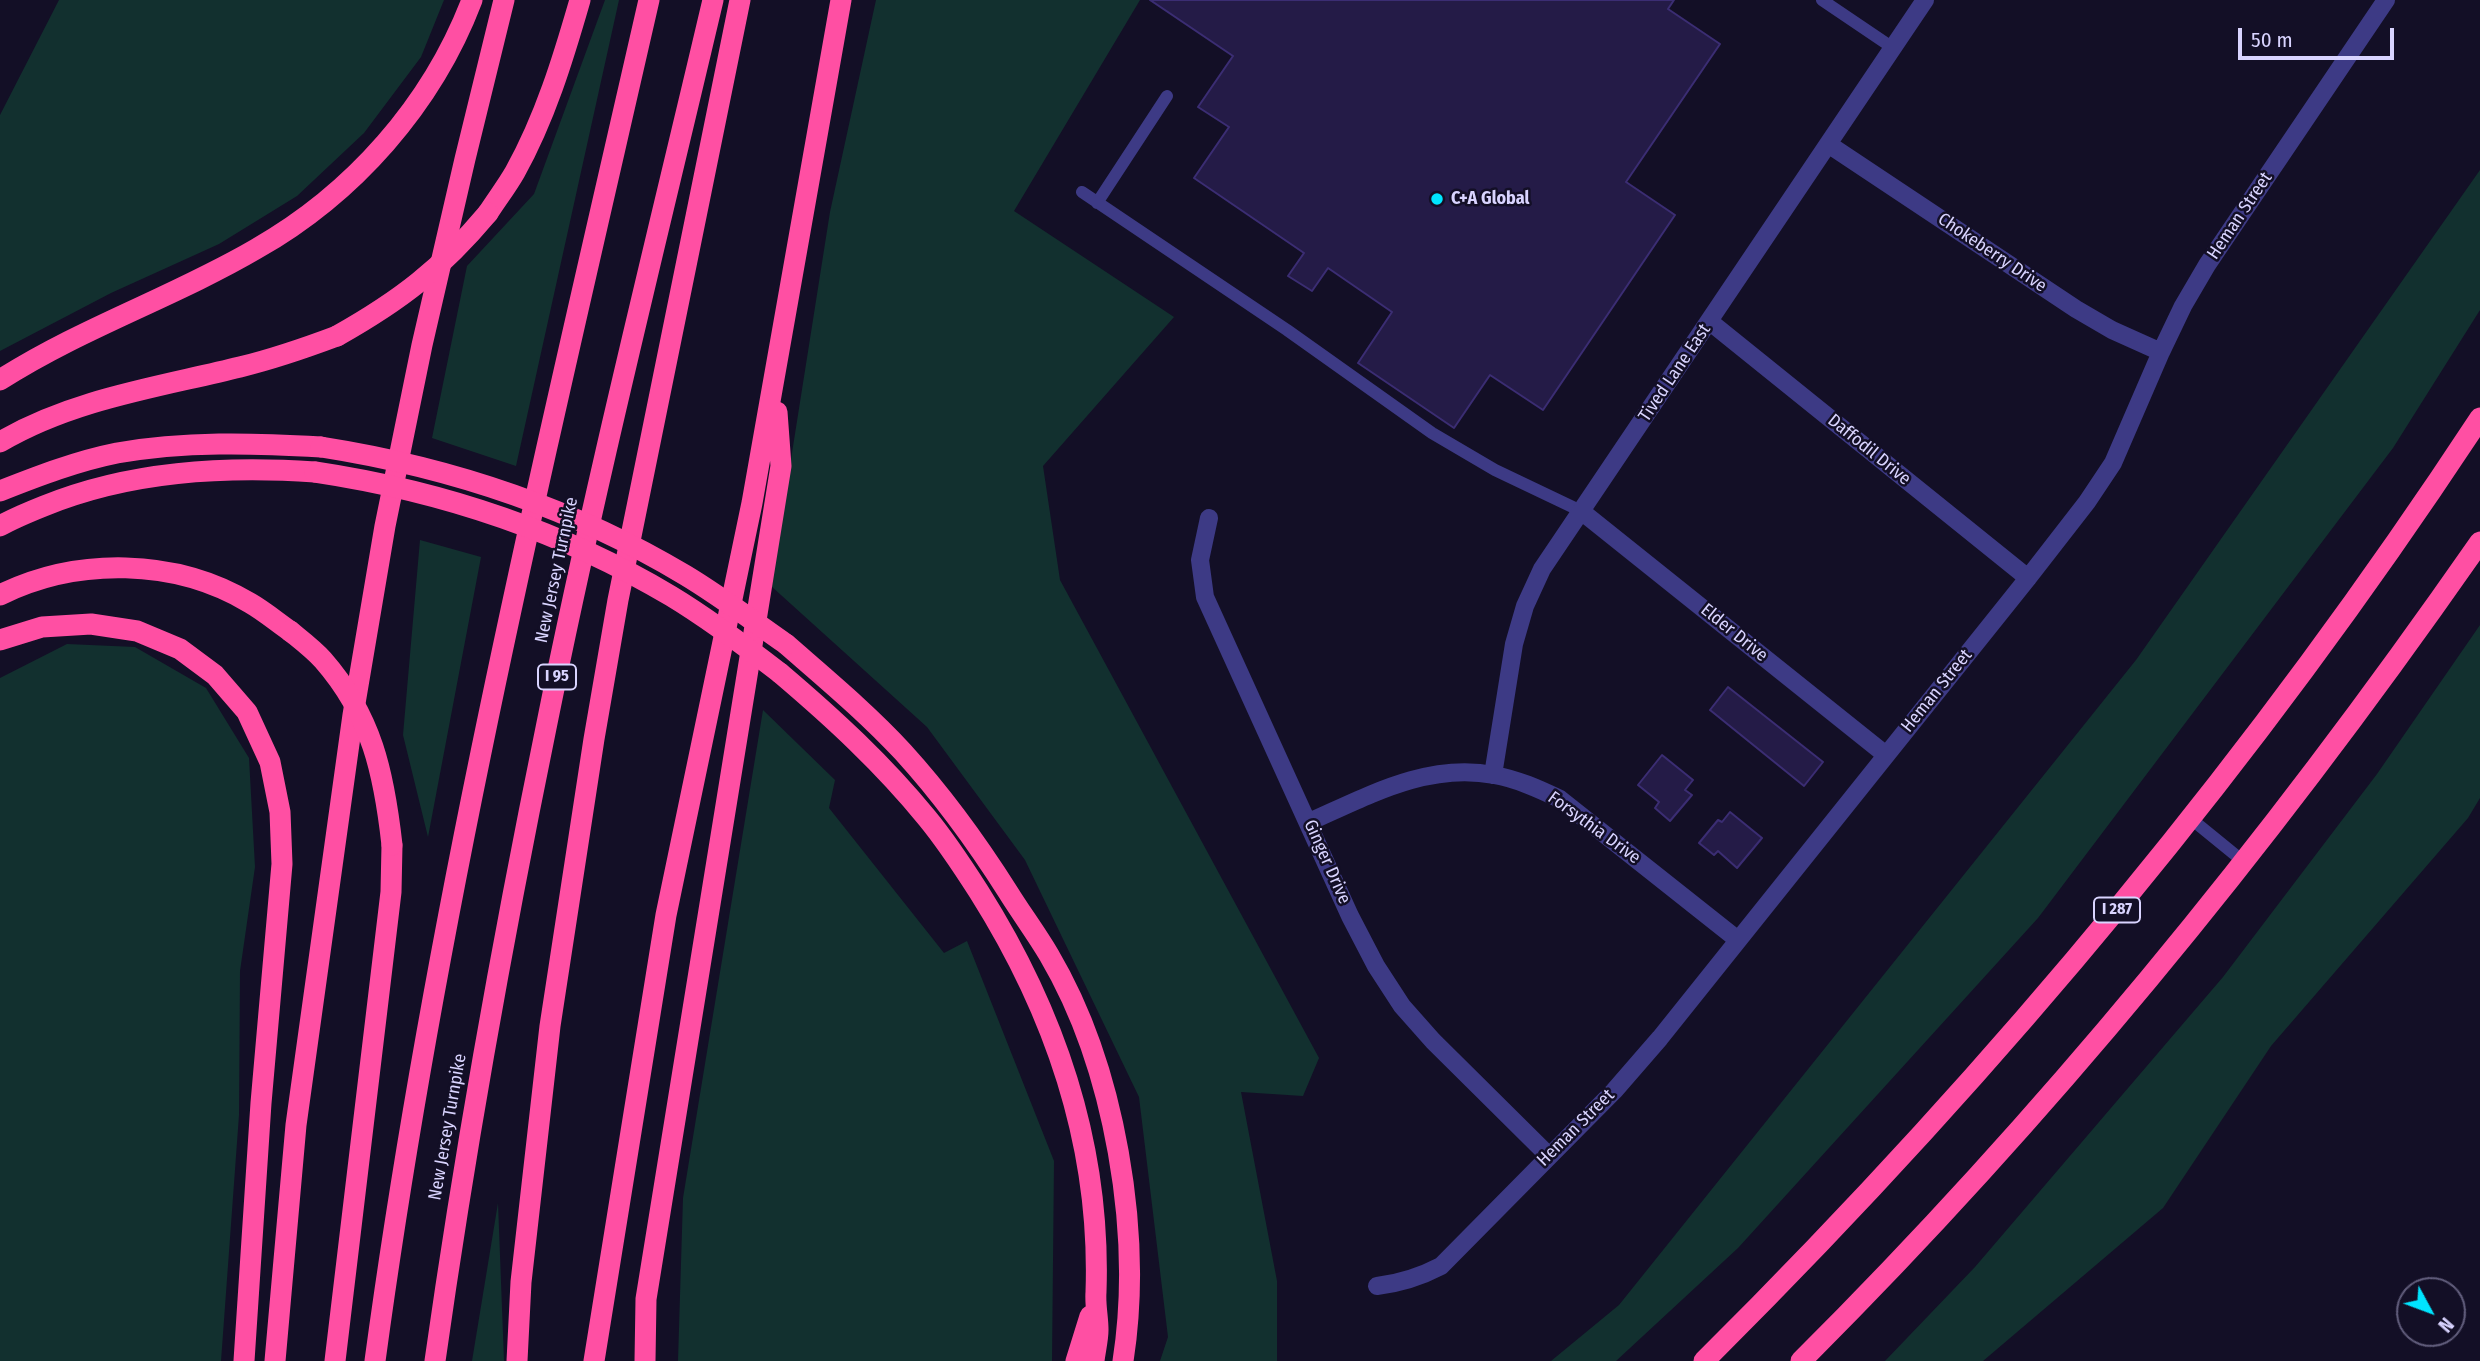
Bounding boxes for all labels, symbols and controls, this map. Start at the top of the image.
scale bar [2242,14,2398,58]
text: 50 m [2251,27,2293,53]
street label: Heman Street [2203,168,2277,264]
place label: C+A Global [1451,188,1529,210]
marker: C+A Global [1429,191,1445,207]
street label: Chokeberry Drive [1934,209,2050,297]
street label: Tived Lane East [1634,320,1716,426]
street label: Daffodil Drive [1823,410,1915,490]
street label: New Jersey Turnpike [531,495,583,645]
street label: Elder Drive [1696,599,1772,667]
street label: Heman Street [1897,645,1977,737]
road number: I 95 [538,664,576,690]
street label: Forsythia Drive [1543,787,1645,869]
street label: Ginger Drive [1299,816,1355,908]
road number: I 287 [2094,898,2140,922]
street label: New Jersey Turnpike [424,1052,472,1202]
street label: Heman Street [1533,1085,1619,1171]
north arrow [2396,1277,2466,1347]
text: N [2433,1313,2458,1337]

